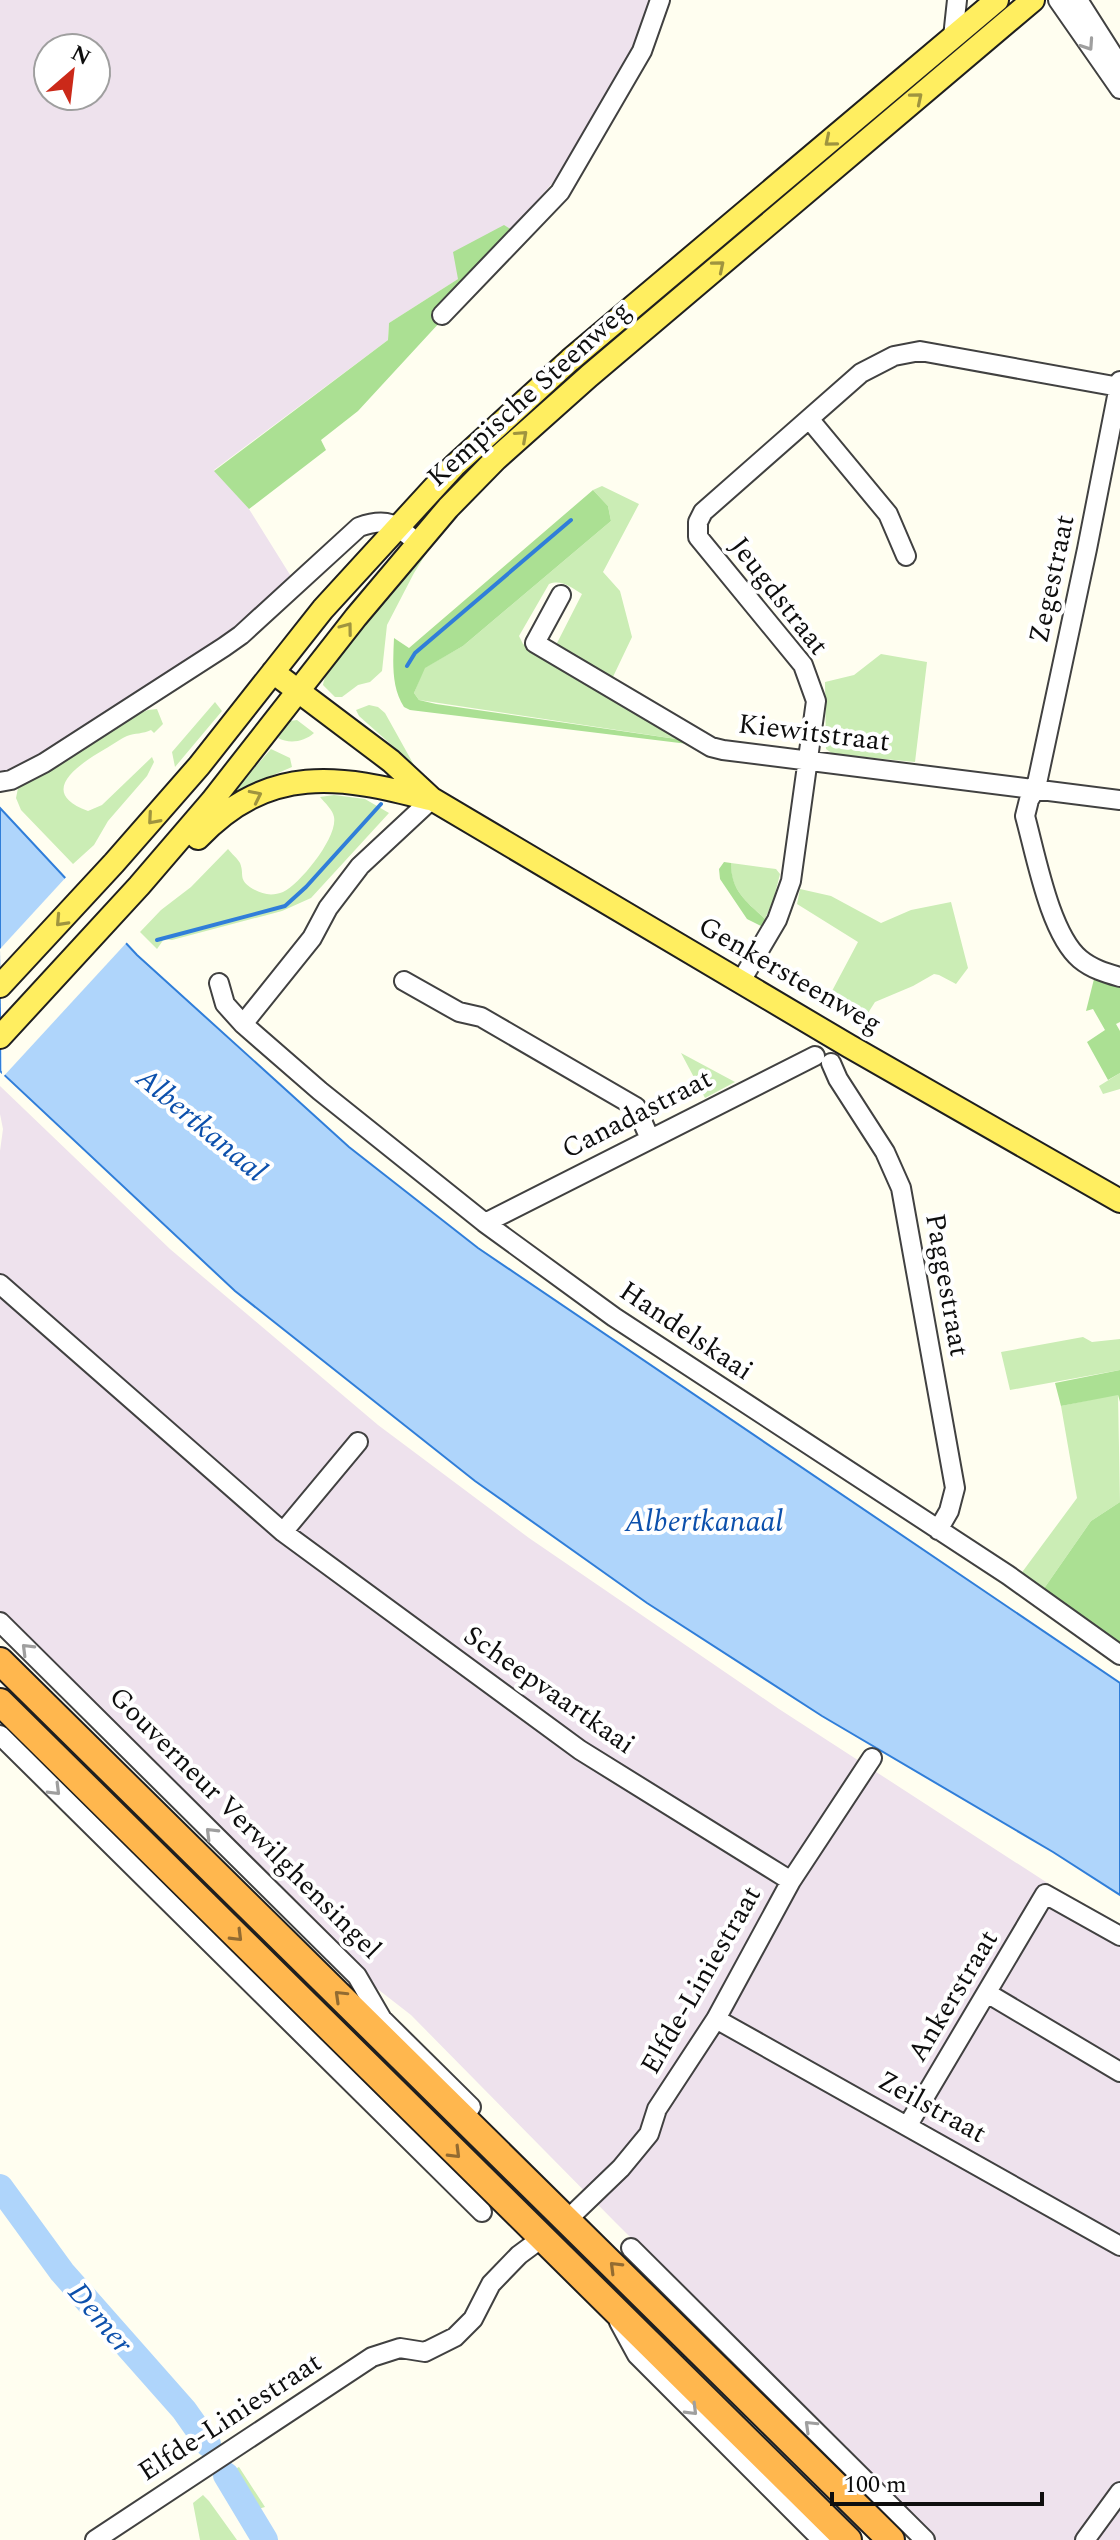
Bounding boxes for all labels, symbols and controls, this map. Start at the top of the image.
north arrow [32,32,112,112]
one-way arrow [1078,36,1093,50]
text: N [65,37,96,74]
one-way arrow [908,93,922,108]
one-way arrow [825,131,840,146]
one-way arrow [709,261,724,276]
street label: Kempische Steenweg [417,290,641,498]
one-way arrow [512,431,527,446]
street label: Zegestraat [1017,511,1087,647]
street label: Jeugdstraat [719,527,839,665]
one-way arrow [338,622,352,637]
street label: Kiewitstraat [736,702,892,764]
one-way arrow [248,789,262,805]
one-way arrow [148,810,163,825]
street label: Genkersteenweg [690,905,890,1045]
one-way arrow [57,911,71,926]
water label: Albertkanaal [125,1056,277,1194]
street label: Canadastraat [554,1058,720,1170]
street label: Paggestraat [913,1210,981,1360]
street label: Handelskaai [610,1270,762,1392]
water label: Albertkanaal [624,1499,784,1545]
street label: Scheepvaartkaai [454,1615,644,1765]
one-way arrow [22,1644,36,1658]
street label: Gouverneur Verwilghensingel [99,1677,391,1969]
one-way arrow [46,1781,61,1795]
one-way arrow [206,1828,220,1842]
street label: Elfde-Liniestraat [629,1878,773,2082]
street label: Ankerstraat [897,1922,1010,2070]
one-way arrow [228,1927,242,1941]
one-way arrow [335,1991,349,2005]
street label: Zeilstraat [870,2059,994,2155]
one-way arrow [446,2144,461,2158]
one-way arrow [610,2262,624,2276]
water label: Demer [56,2272,144,2365]
street label: Elfde-Liniestraat [130,2341,331,2493]
one-way arrow [683,2401,697,2415]
one-way arrow [805,2421,819,2436]
scale bar [832,2456,1042,2506]
text: 100 m [844,2467,907,2503]

